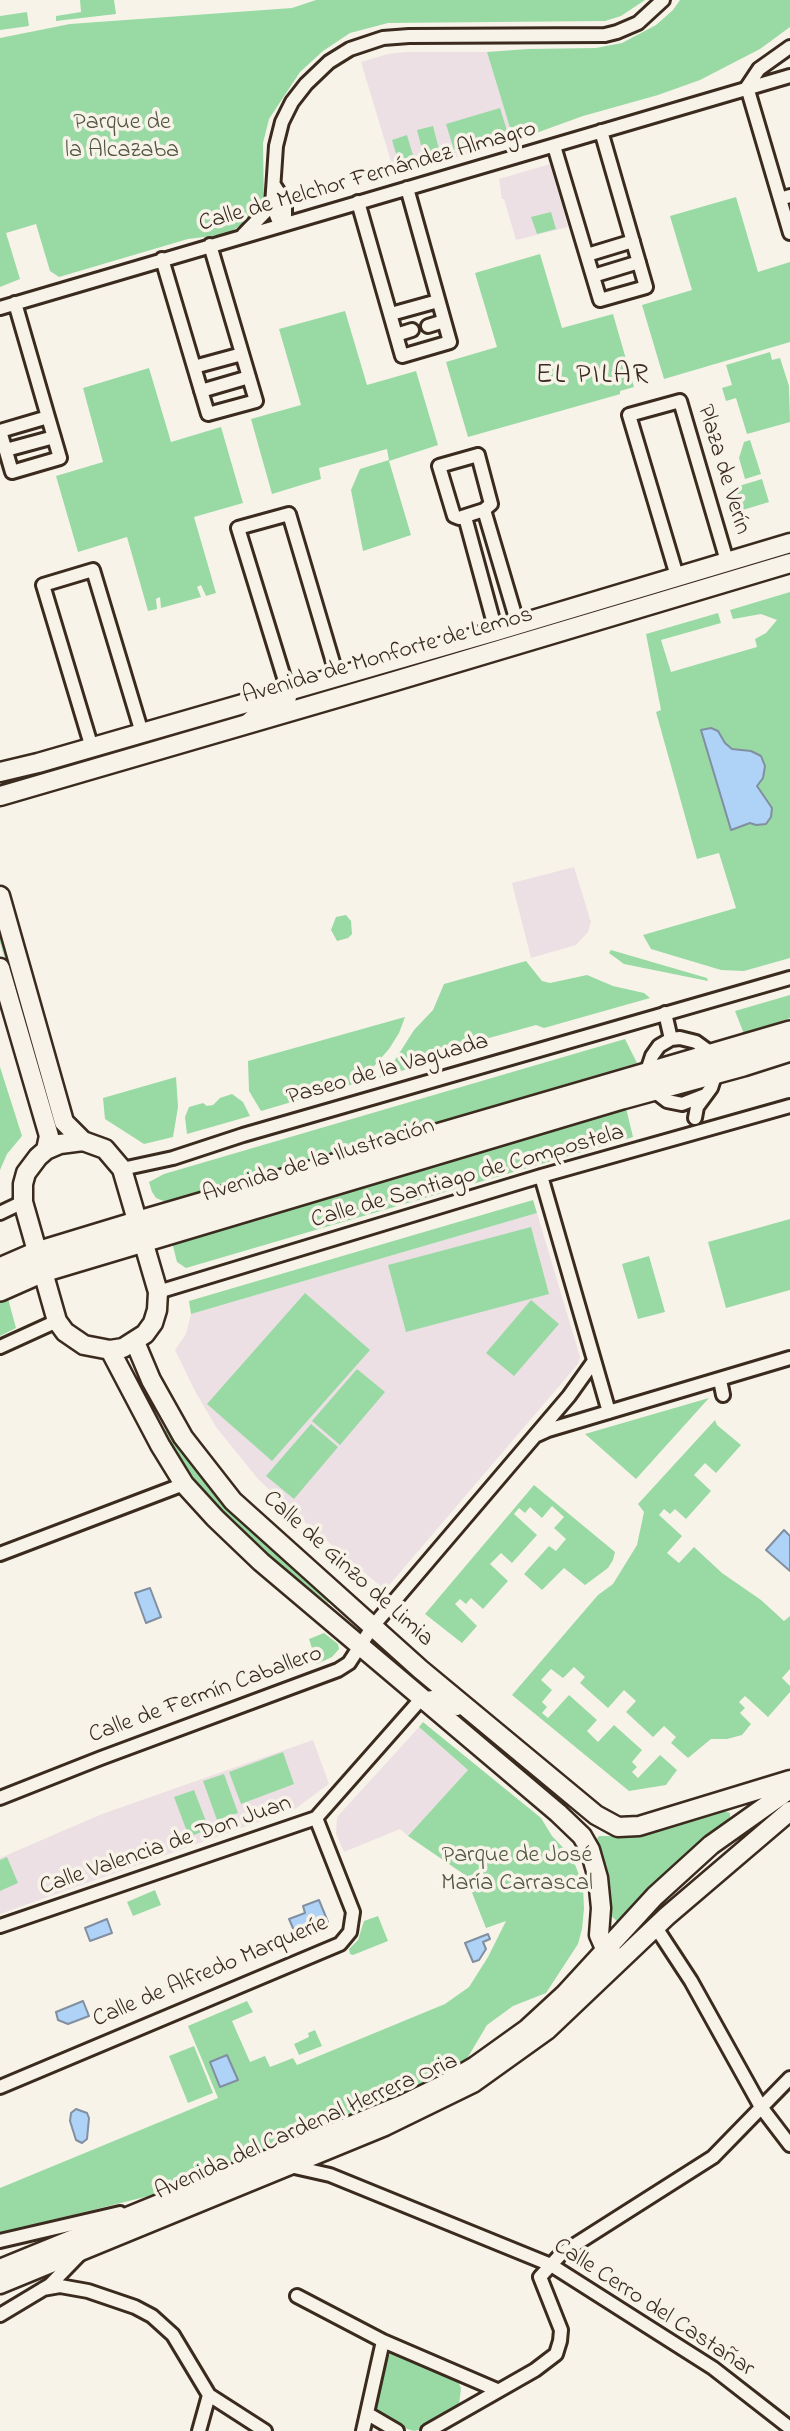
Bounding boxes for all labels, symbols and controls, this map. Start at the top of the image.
park label: Parque de la Alcazaba [65,110,179,166]
street label: Calle de Melchor Fernández Almagro [196,116,540,240]
district label: EL PILAR [537,360,649,394]
street label: Plaza de Verín [689,402,755,538]
street label: Avenida de Monforte de Lemos [239,602,537,712]
street label: Paseo de la Vaguada [284,1028,492,1114]
street label: Avenida de la Ilustración [200,1113,438,1211]
street label: Calle de Santiago de Compostela [308,1119,628,1237]
street label: Calle de Ginzo de Limia [256,1486,438,1654]
street label: Calle de Fermín Caballero [85,1640,327,1752]
street label: Calle Valencia de Don Juan [36,1790,296,1904]
park label: Parque de José María Carrascal [441,1843,593,1899]
street label: Calle de Alfredo Marqueríe [89,1910,333,2036]
street label: Avenida del Cardenal Herrera Oria [151,2048,463,2208]
street label: Calle Cerro del Castañar [547,2233,759,2385]

